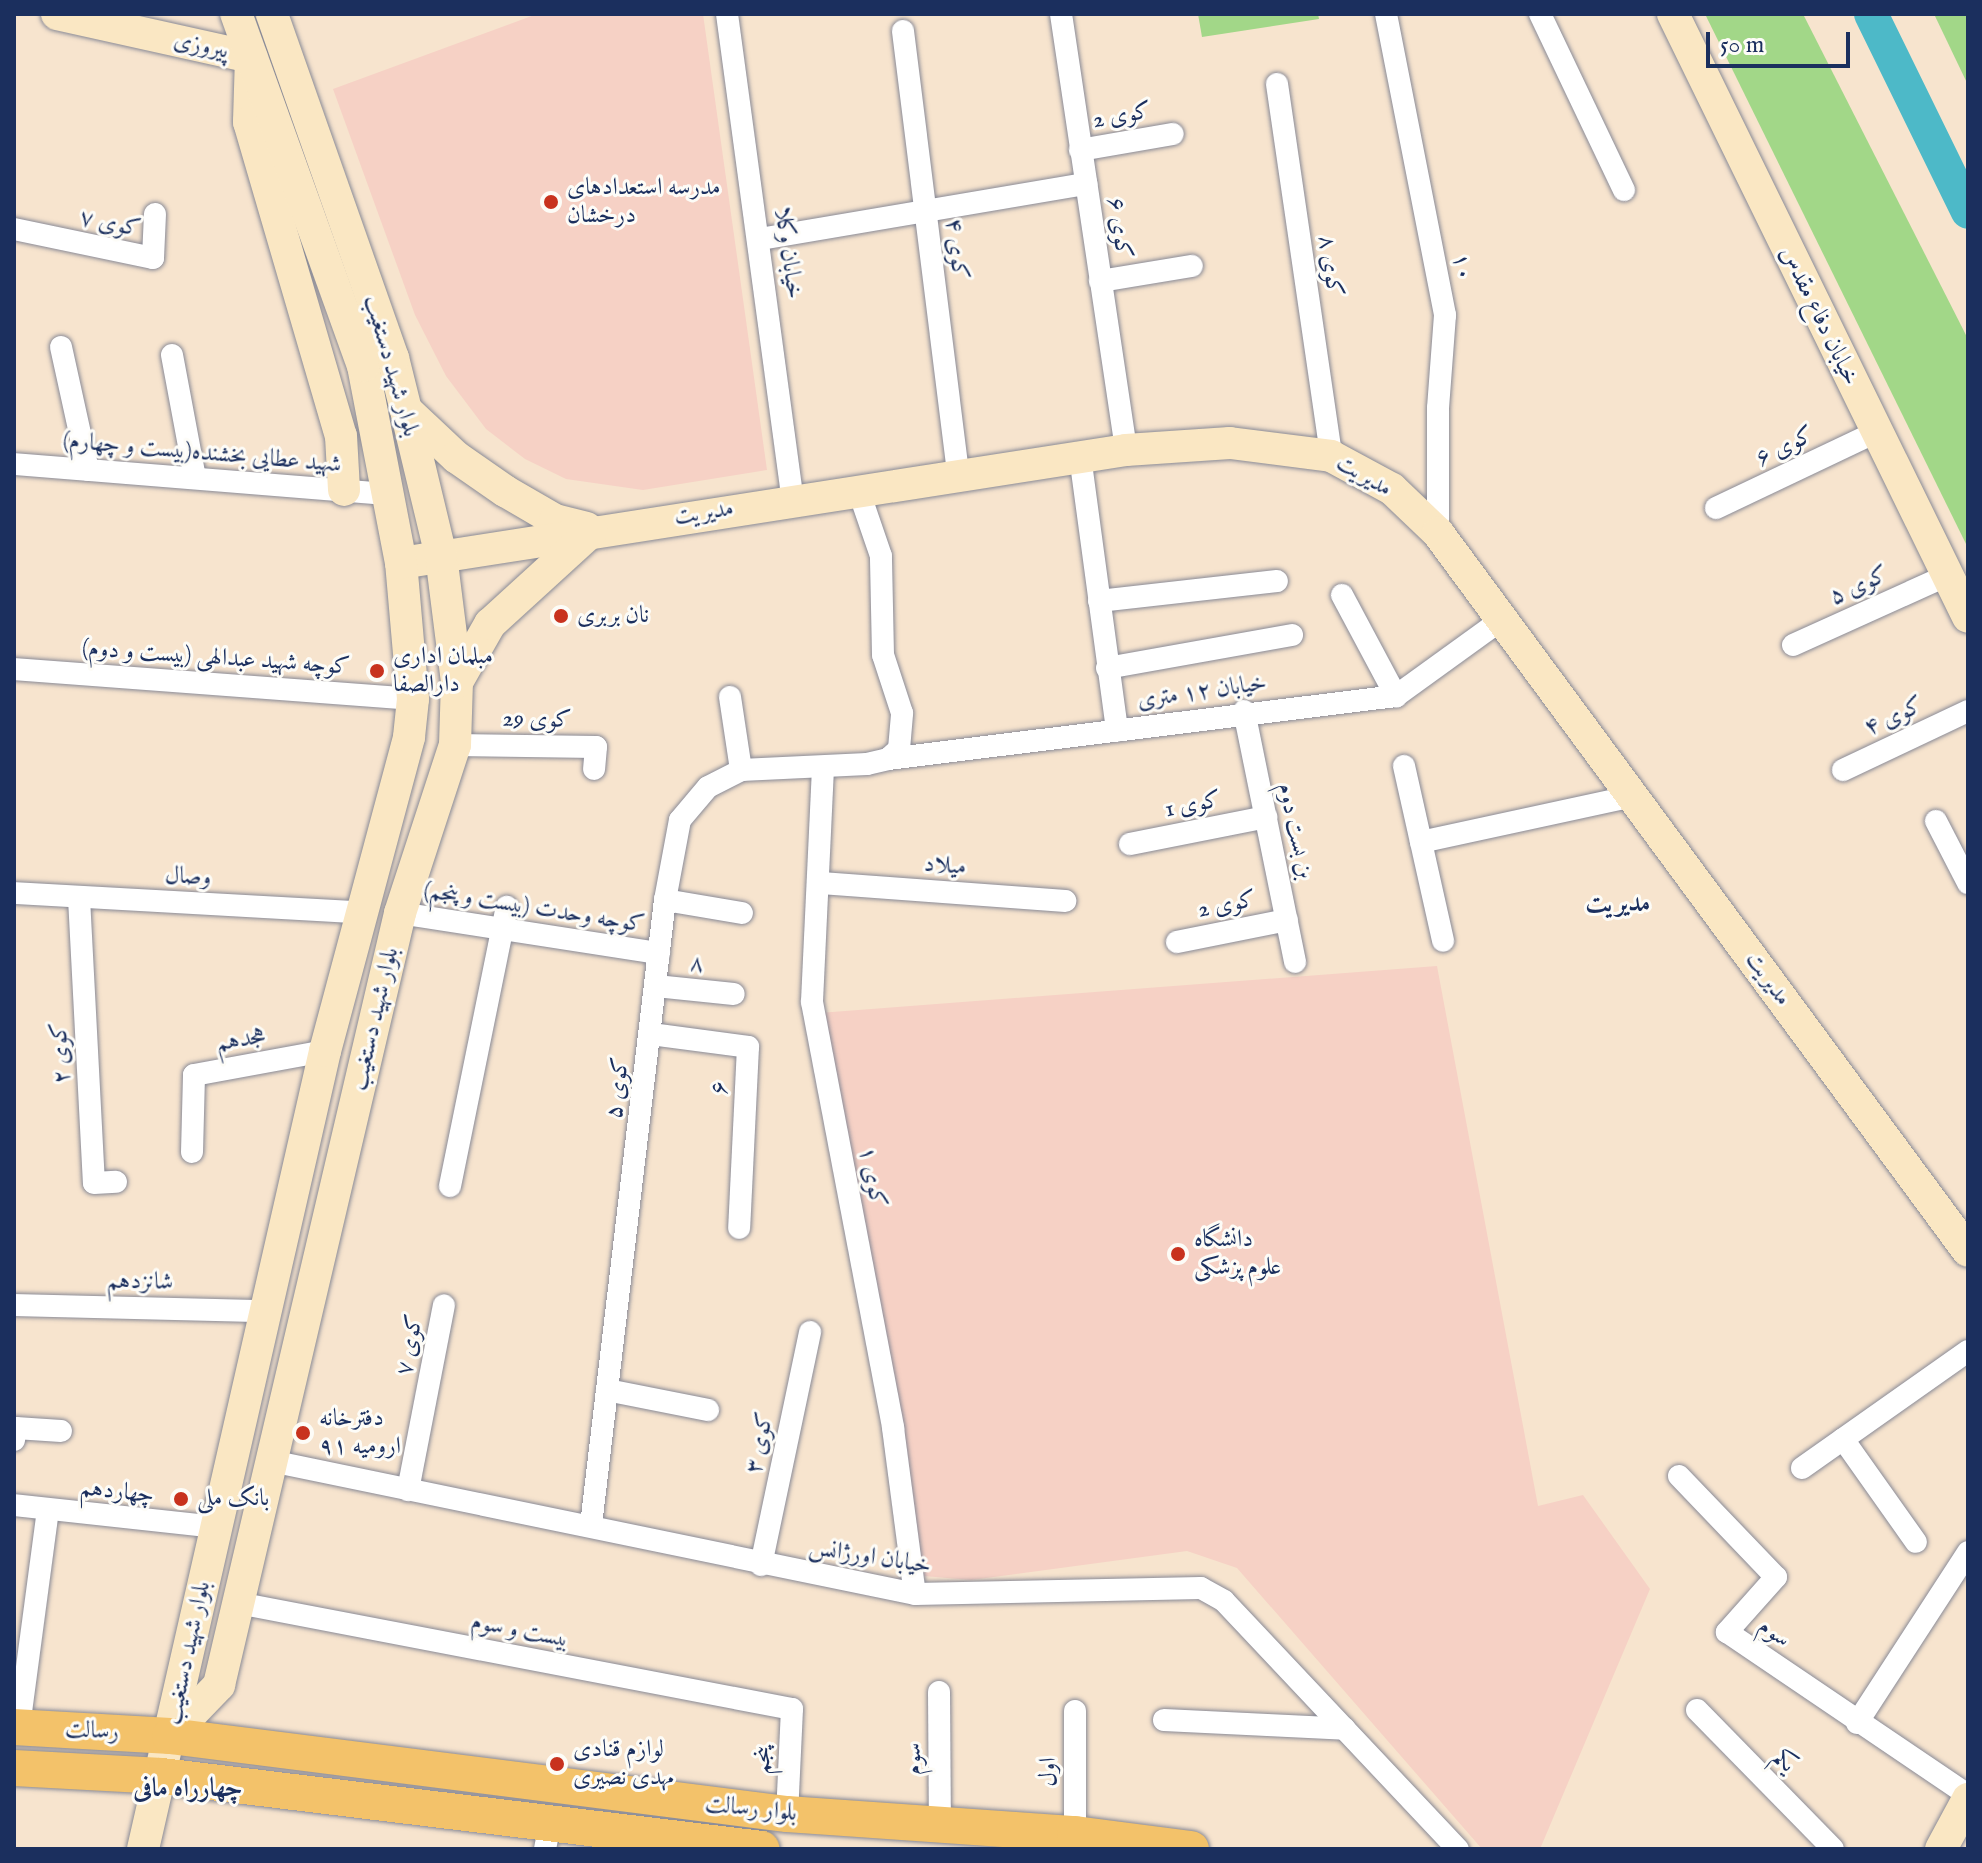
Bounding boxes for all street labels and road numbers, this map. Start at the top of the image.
street label: پیروزی [171,26,231,66]
street label: کوی 2 [1090,97,1154,135]
street label: کوی ۶ [1100,195,1138,261]
street label: کوی ۷ [77,204,143,244]
street label: خیابان وکلا [767,205,809,301]
street label: کوی ۴ [938,217,974,281]
street label: کوی ۸ [1311,233,1349,299]
street label: خیابان دفاع مقدس [1773,242,1865,390]
street label: ۱۰ [1445,250,1479,284]
street label: بلوار شهید دستغیب [357,292,425,440]
street label: کوی ۶ [1751,421,1819,473]
street label: شهید عطایی بخشنده(بیست و چهارم) [62,426,342,480]
street label: مدیریت [1331,449,1397,503]
street label: مدیریت [672,494,736,532]
street label: کوی ۵ [1825,560,1893,612]
street label: کوچه شهید عبدالهی (بیست و دوم) [81,634,351,682]
street label: خیابان ۱۲ متری [1135,669,1269,715]
street label: کوی ۴ [1860,691,1928,743]
street label: کوی 29 [502,705,572,735]
street label: بن بست دوم [1271,780,1319,882]
street label: کوی 1 [1162,785,1224,825]
street label: میلاد [923,850,967,882]
street label: وصال [164,861,212,893]
street label: کوچه وحدت (بیست و پنجم) [421,876,647,940]
street label: کوی 2 [1195,885,1259,925]
street label: بلوار شهید دستغیب [345,945,405,1093]
street label: مدیریت [1739,946,1797,1012]
street label: ۸ [689,949,705,979]
street label: کوی ۲ [45,1021,77,1085]
street label: هجدهم [214,1021,268,1059]
street label: کوی ۵ [600,1056,636,1120]
street label: ۶ [705,1080,735,1096]
street label: کوی ۱ [852,1144,892,1210]
street label: شانزدهم [107,1267,173,1297]
street label: کوی ۷ [390,1312,430,1378]
street label: کوی ۳ [739,1410,781,1476]
street label: چهاردهم [79,1474,155,1510]
street label: خیابان اورژانس [807,1533,933,1581]
street label: بلوار شهید دستغیب [159,1579,217,1727]
street label: بیست و سوم [469,1607,571,1655]
street label: سوم [1752,1612,1796,1654]
street label: رسالت [64,1715,120,1747]
street label: سوم [899,1742,929,1776]
street label: یکم [1766,1743,1802,1779]
street label: پنجم [748,1745,778,1775]
street label: اول [1035,1757,1063,1787]
street label: بلوار رسالت [704,1790,798,1828]

